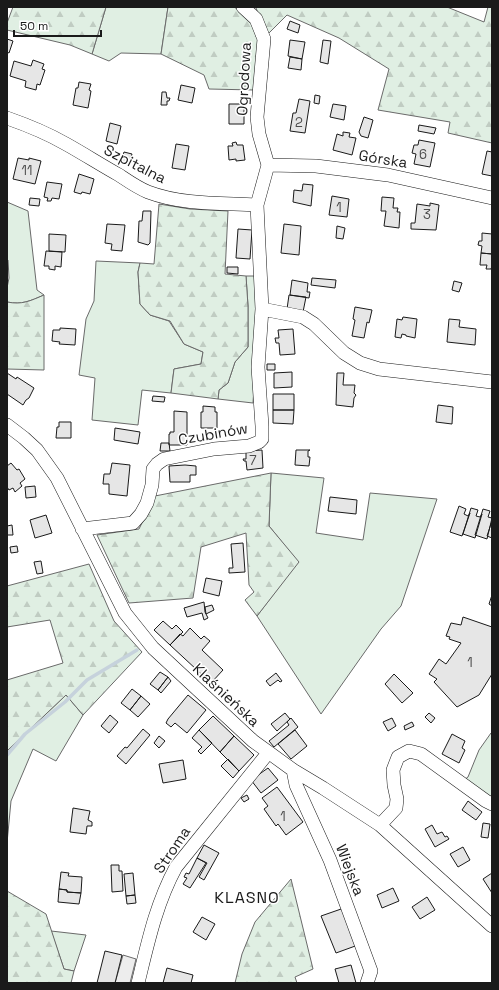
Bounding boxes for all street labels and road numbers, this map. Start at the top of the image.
street label: Ogrodowa [232,41,255,116]
street label: Szpitalna [101,140,170,187]
street label: Górska [357,145,409,172]
street label: Czubinów [177,418,249,449]
street label: Klaśnieńska [189,659,264,731]
street label: Stroma [149,822,194,877]
street label: Wiejska [332,841,369,899]

